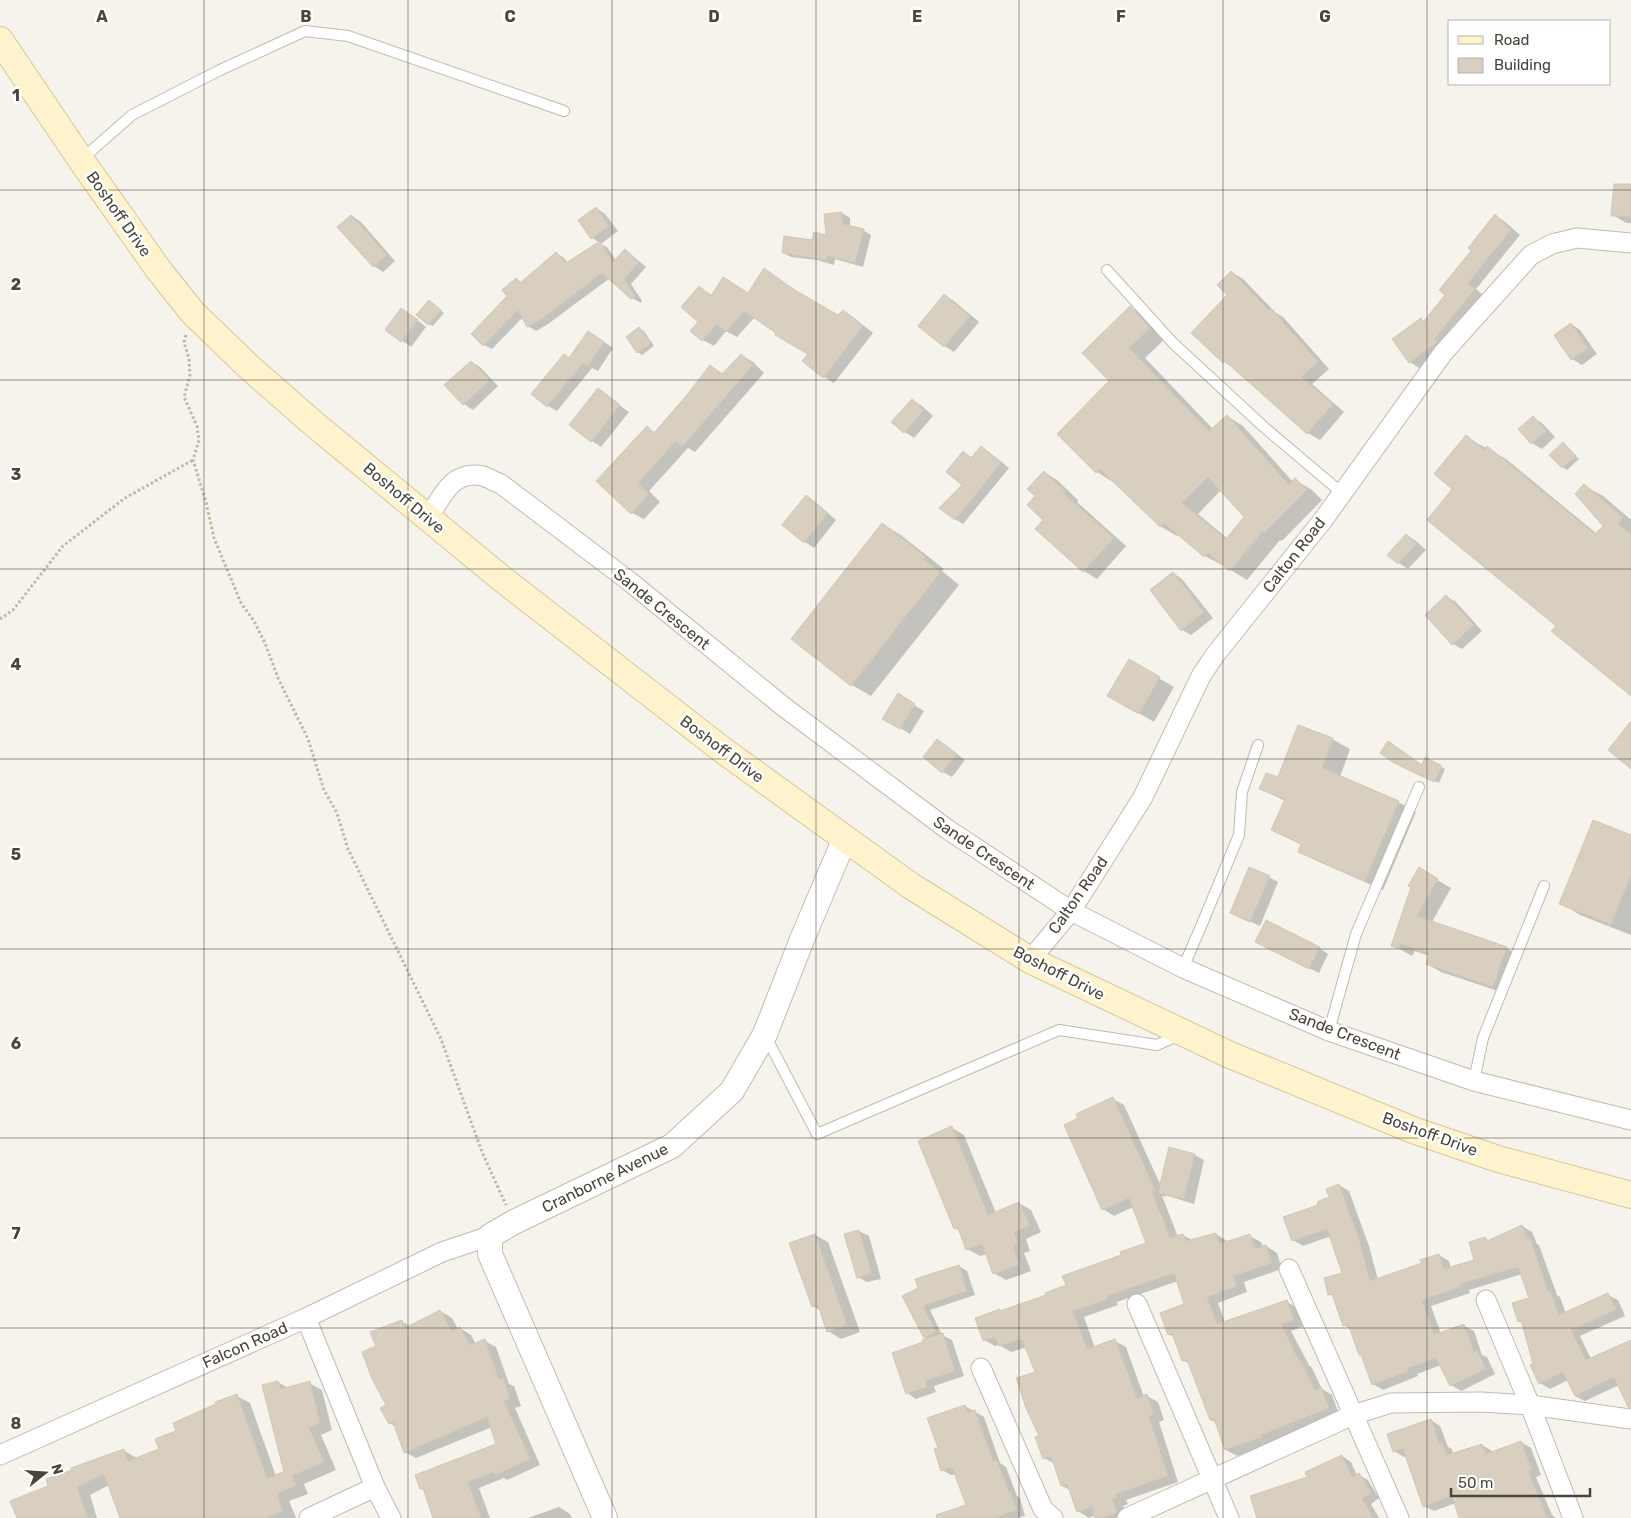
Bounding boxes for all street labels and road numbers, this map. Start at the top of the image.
street label: Boshoff Drive [83,168,155,260]
street label: Boshoff Drive [360,459,448,537]
street label: Calton Road [1259,514,1329,596]
street label: Sande Crescent [610,564,714,654]
street label: Boshoff Drive [676,711,768,787]
street label: Sande Crescent [930,812,1038,894]
street label: Calton Road [1044,853,1112,937]
street label: Boshoff Drive [1010,942,1108,1004]
street label: Sande Crescent [1286,1004,1404,1064]
street label: Boshoff Drive [1380,1108,1480,1160]
street label: Cranborne Avenue [539,1139,671,1217]
street label: Falcon Road [199,1318,291,1372]

